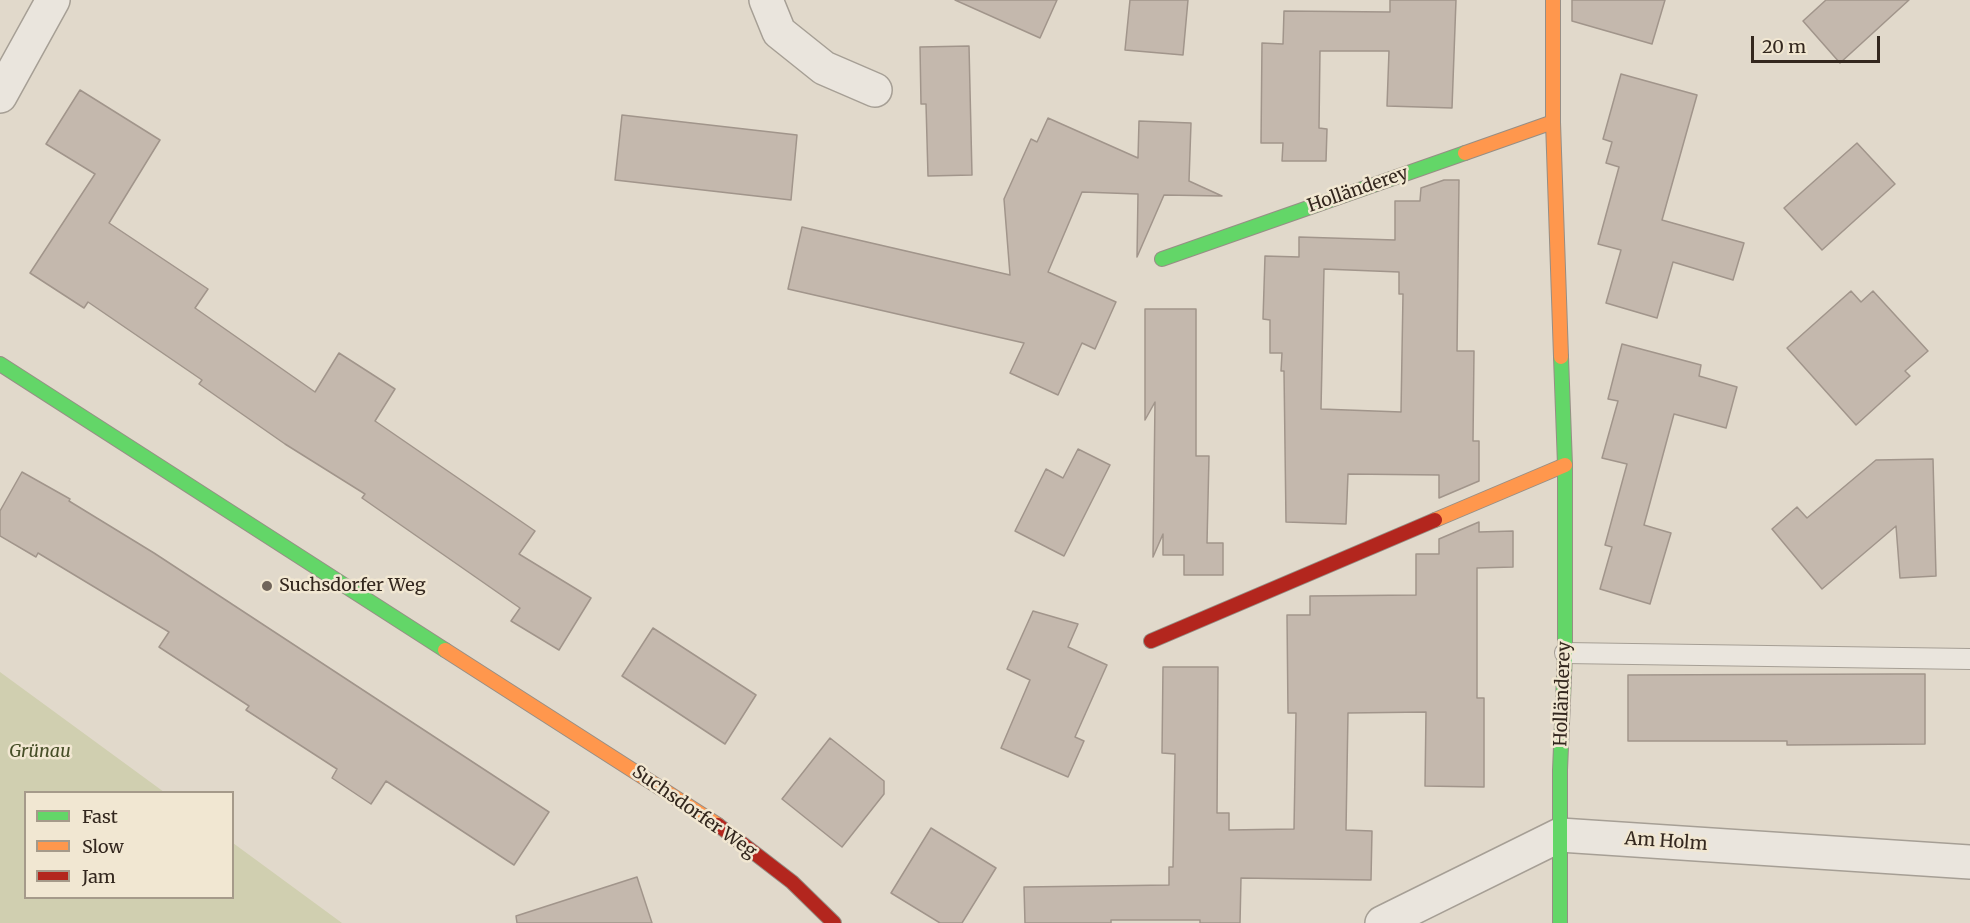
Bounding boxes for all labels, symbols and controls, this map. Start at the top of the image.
scale bar [1754,24,1883,62]
text: 20 m [1762,35,1806,58]
street label: Holländerey [1305,163,1411,217]
place label: Suchsdorfer Weg [279,575,426,597]
marker: Suchsdorfer Weg [260,579,274,593]
street label: Holländerey [1550,641,1576,747]
park label: Grünau [9,741,71,763]
street label: Suchsdorfer Weg [628,761,760,863]
legend [24,791,234,899]
text: Fast [82,805,118,828]
street label: Am Holm [1624,828,1708,856]
text: Slow [82,835,124,858]
text: Jam [82,865,116,888]

